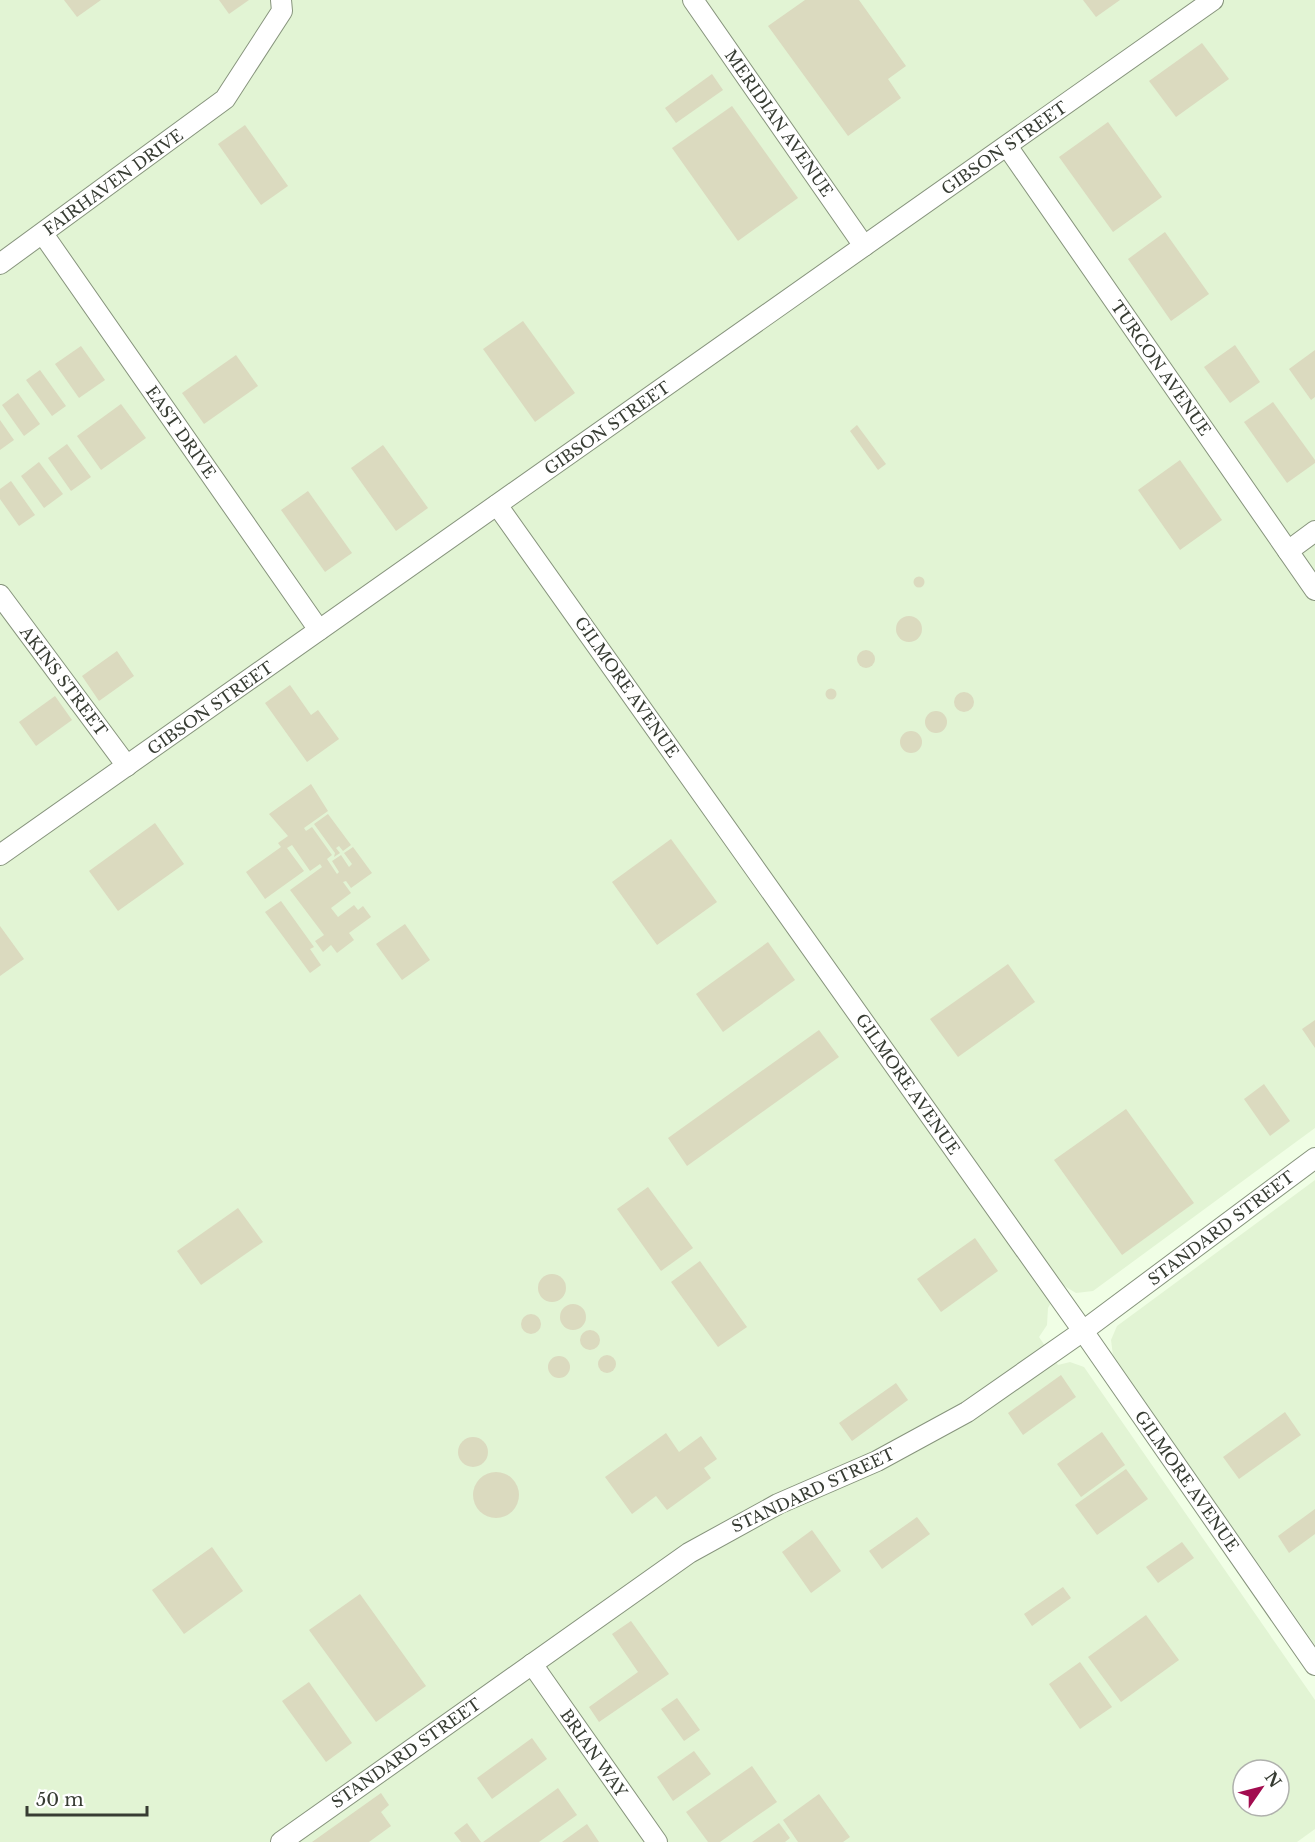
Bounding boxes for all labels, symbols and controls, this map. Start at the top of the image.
street label: MERIDIAN AVENUE [721,46,837,200]
street label: GIBSON STREET [937,97,1071,199]
street label: FAIRHAVEN DRIVE [39,125,187,239]
street label: TURCON AVENUE [1107,297,1215,439]
street label: GIBSON STREET [540,377,674,479]
street label: EAST DRIVE [142,382,220,482]
street label: GILMORE AVENUE [571,613,683,761]
street label: AKINS STREET [16,621,112,740]
street label: GIBSON STREET [143,657,277,759]
street label: GILMORE AVENUE [852,1010,964,1158]
street label: STANDARD STREET [1144,1166,1298,1289]
street label: GILMORE AVENUE [1131,1407,1243,1555]
street label: STANDARD STREET [728,1443,898,1537]
street label: STANDARD STREET [327,1694,485,1812]
street label: BRIAN WAY [556,1705,632,1801]
north arrow [1231,1758,1291,1818]
text: N [1261,1767,1286,1791]
scale bar [27,1779,147,1817]
text: 50 m [36,1789,84,1811]

